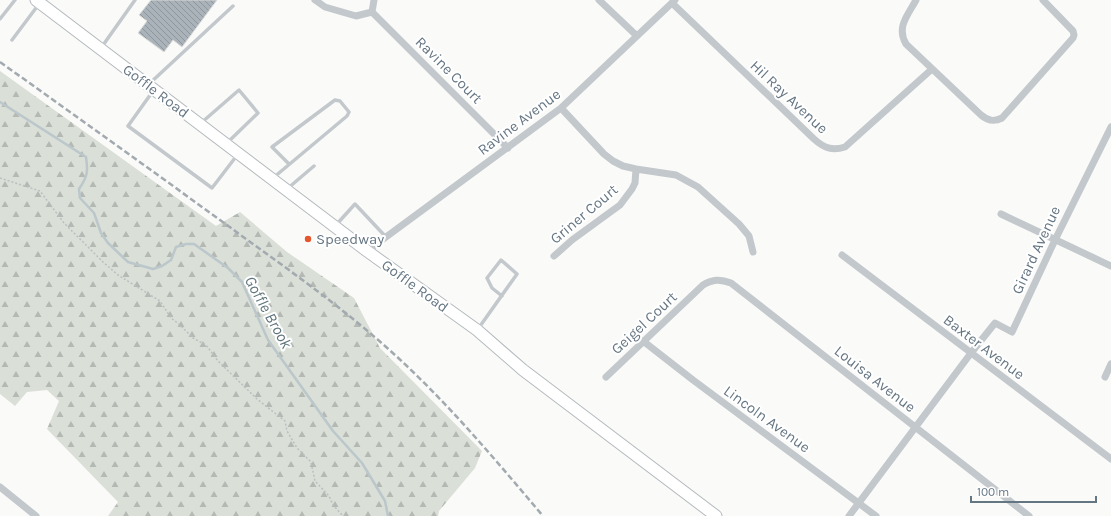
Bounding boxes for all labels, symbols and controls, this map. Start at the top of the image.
street label: Ravine Court [412,33,486,107]
street label: Hil Ray Avenue [746,56,832,138]
street label: Goffle Road [119,60,193,122]
street label: Ravine Avenue [474,85,564,159]
street label: Griner Court [546,180,622,248]
street label: Girard Avenue [1008,203,1064,297]
place label: Speedway [316,230,384,248]
marker: Speedway [303,234,313,244]
street label: Goffle Road [378,256,452,316]
water label: Goffle Brook [241,273,297,353]
street label: Geigel Court [607,288,681,358]
street label: Baxter Avenue [940,311,1028,383]
street label: Louisa Avenue [831,342,919,416]
street label: Lincoln Avenue [720,382,814,456]
scale bar [971,478,1096,504]
text: 100 m [977,485,1009,499]

